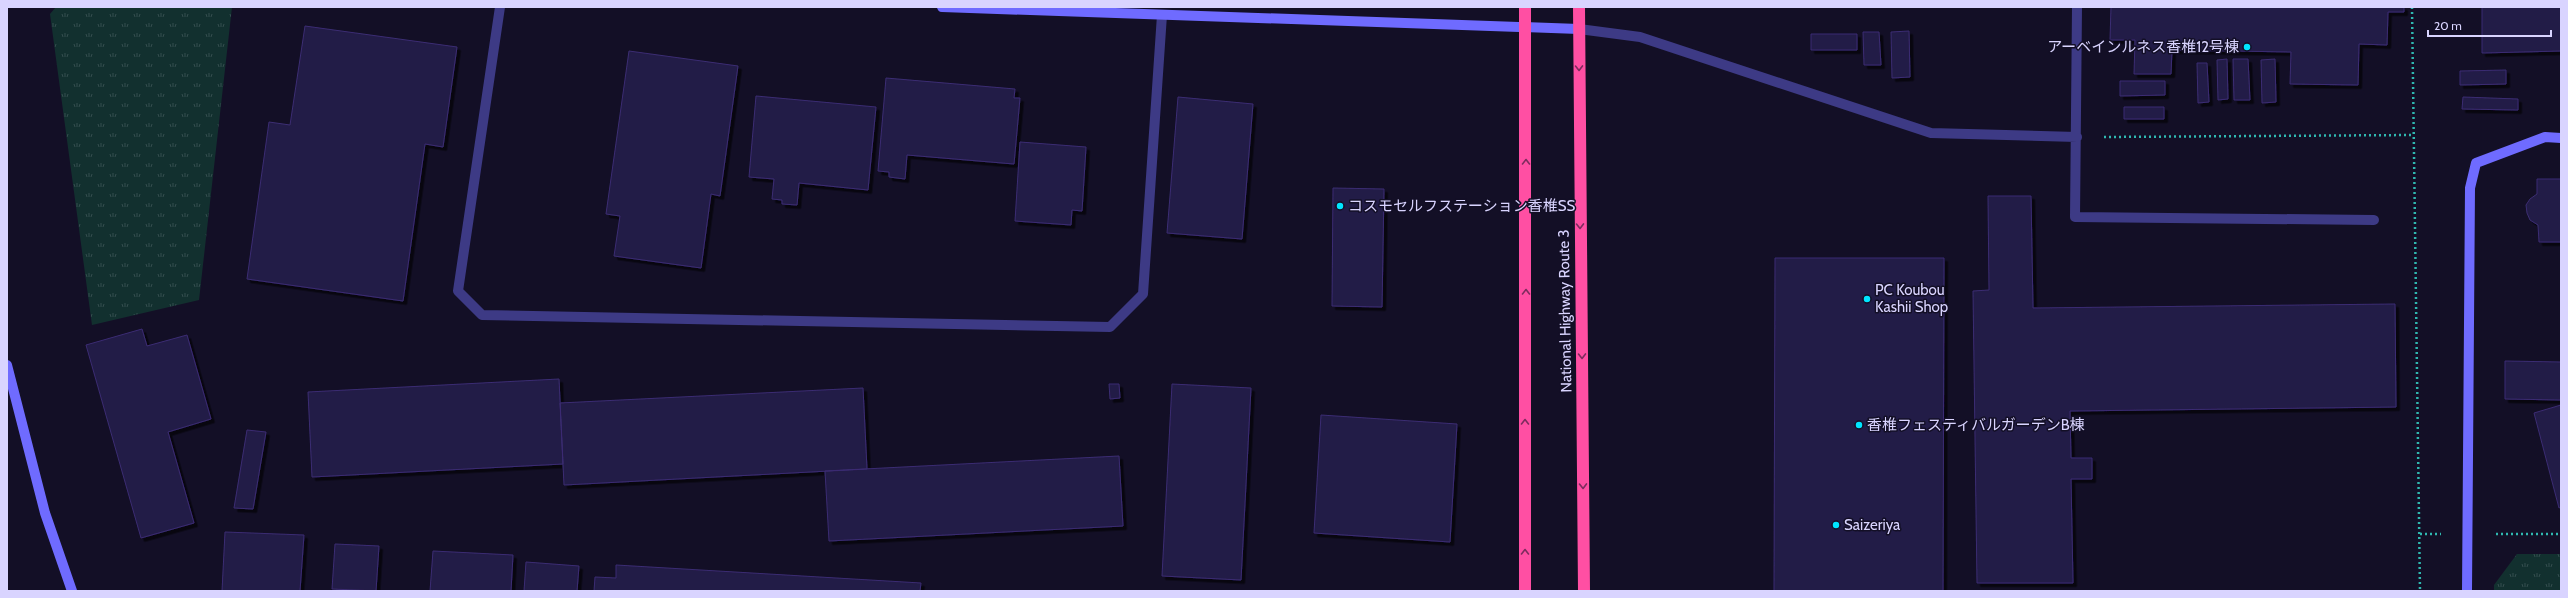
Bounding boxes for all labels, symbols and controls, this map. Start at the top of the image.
scale bar [2428,12,2551,38]
text: 20 m [2434,18,2462,33]
place label: アーベインルネス香椎12号棟 [2047,38,2239,56]
marker: アーベインルネス香椎12号棟 [2242,42,2252,52]
one-way arrow [1575,65,1583,71]
one-way arrow [1522,159,1530,165]
place label: コスモセルフステーション香椎SS [1348,197,1575,215]
marker: コスモセルフステーション香椎SS [1335,201,1345,211]
one-way arrow [1576,223,1585,229]
street label: National Highway Route 3 [1555,229,1575,393]
place label: PC Koubou Kashii Shop [1875,281,1948,316]
one-way arrow [1522,289,1530,295]
marker: PC Koubou Kashii Shop [1862,294,1872,304]
one-way arrow [1578,353,1586,359]
place label: 香椎フェスティバルガーデンB棟 [1867,416,2085,434]
one-way arrow [1521,419,1529,425]
marker: 香椎フェスティバルガーデンB棟 [1854,420,1864,430]
one-way arrow [1579,483,1587,489]
place label: Saizeriya [1844,516,1901,534]
marker: Saizeriya [1831,520,1841,530]
one-way arrow [1521,549,1529,555]

